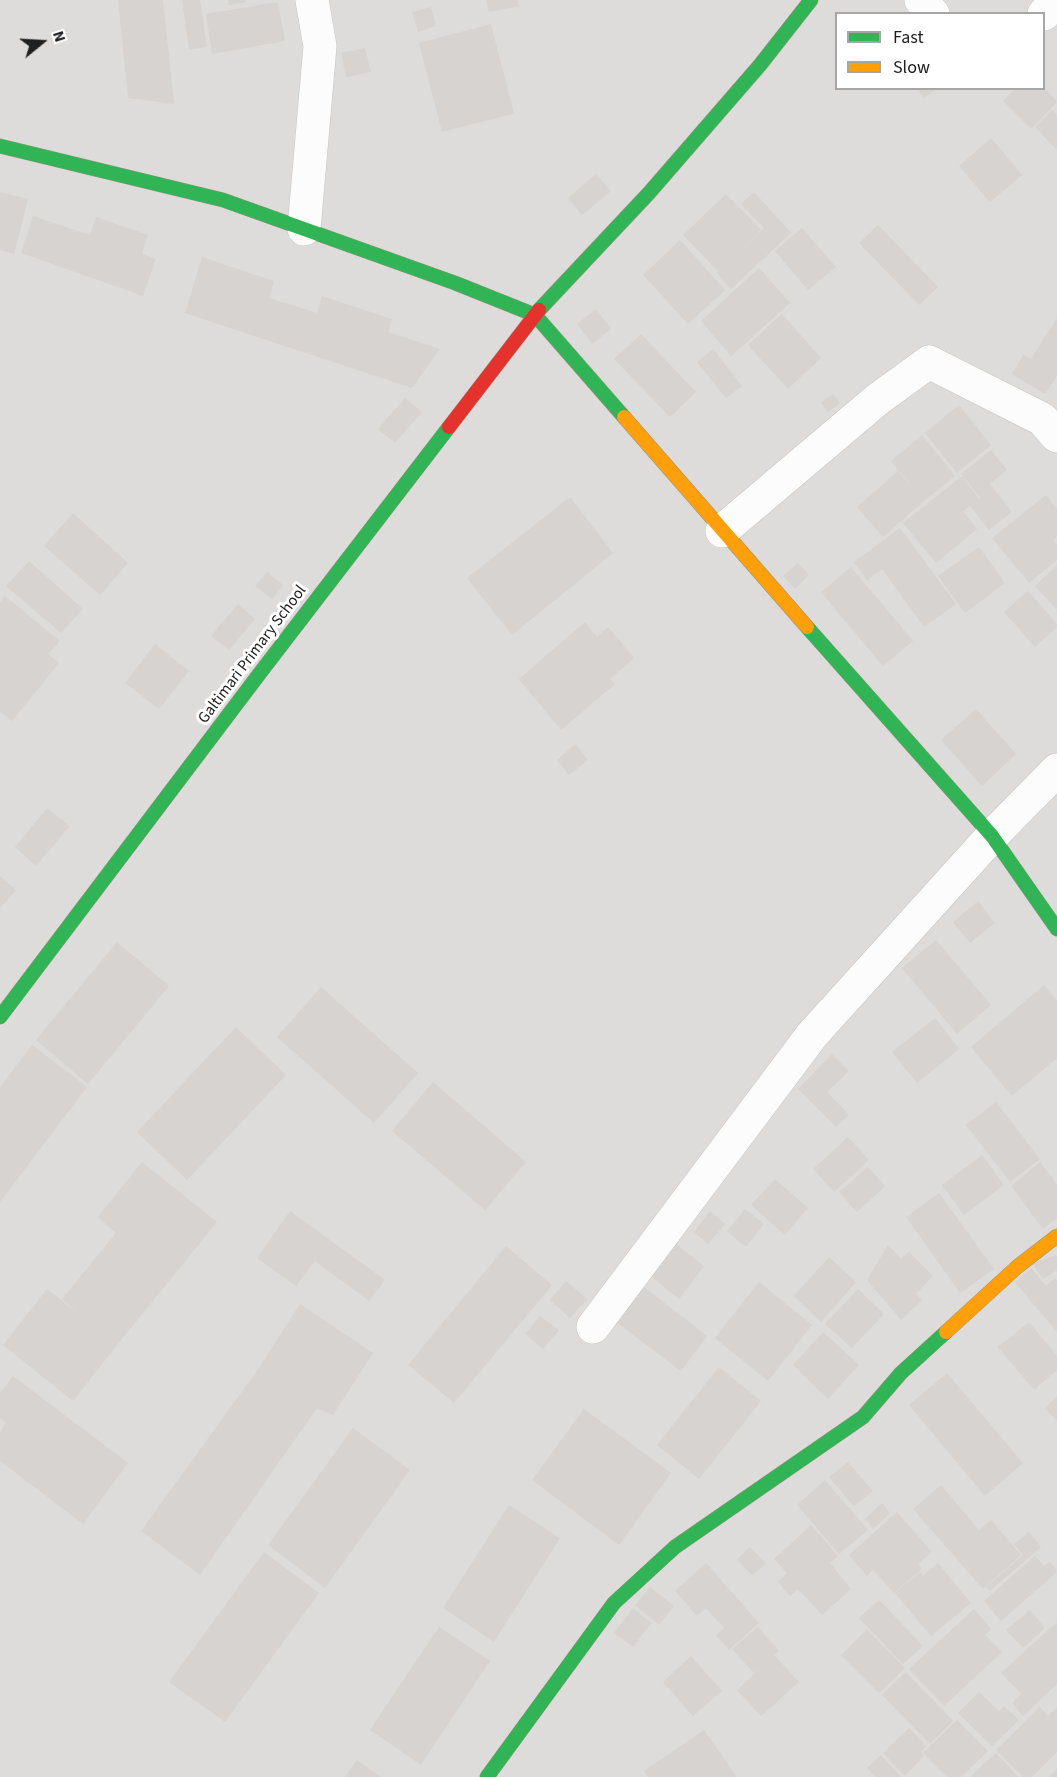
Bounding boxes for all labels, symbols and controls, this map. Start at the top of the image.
north arrow [12,12,72,72]
legend [835,12,1045,90]
text: Fast [893,25,924,50]
text: N [47,28,71,45]
text: Slow [893,55,930,80]
street label: Galtimari Primary School [195,582,311,728]

